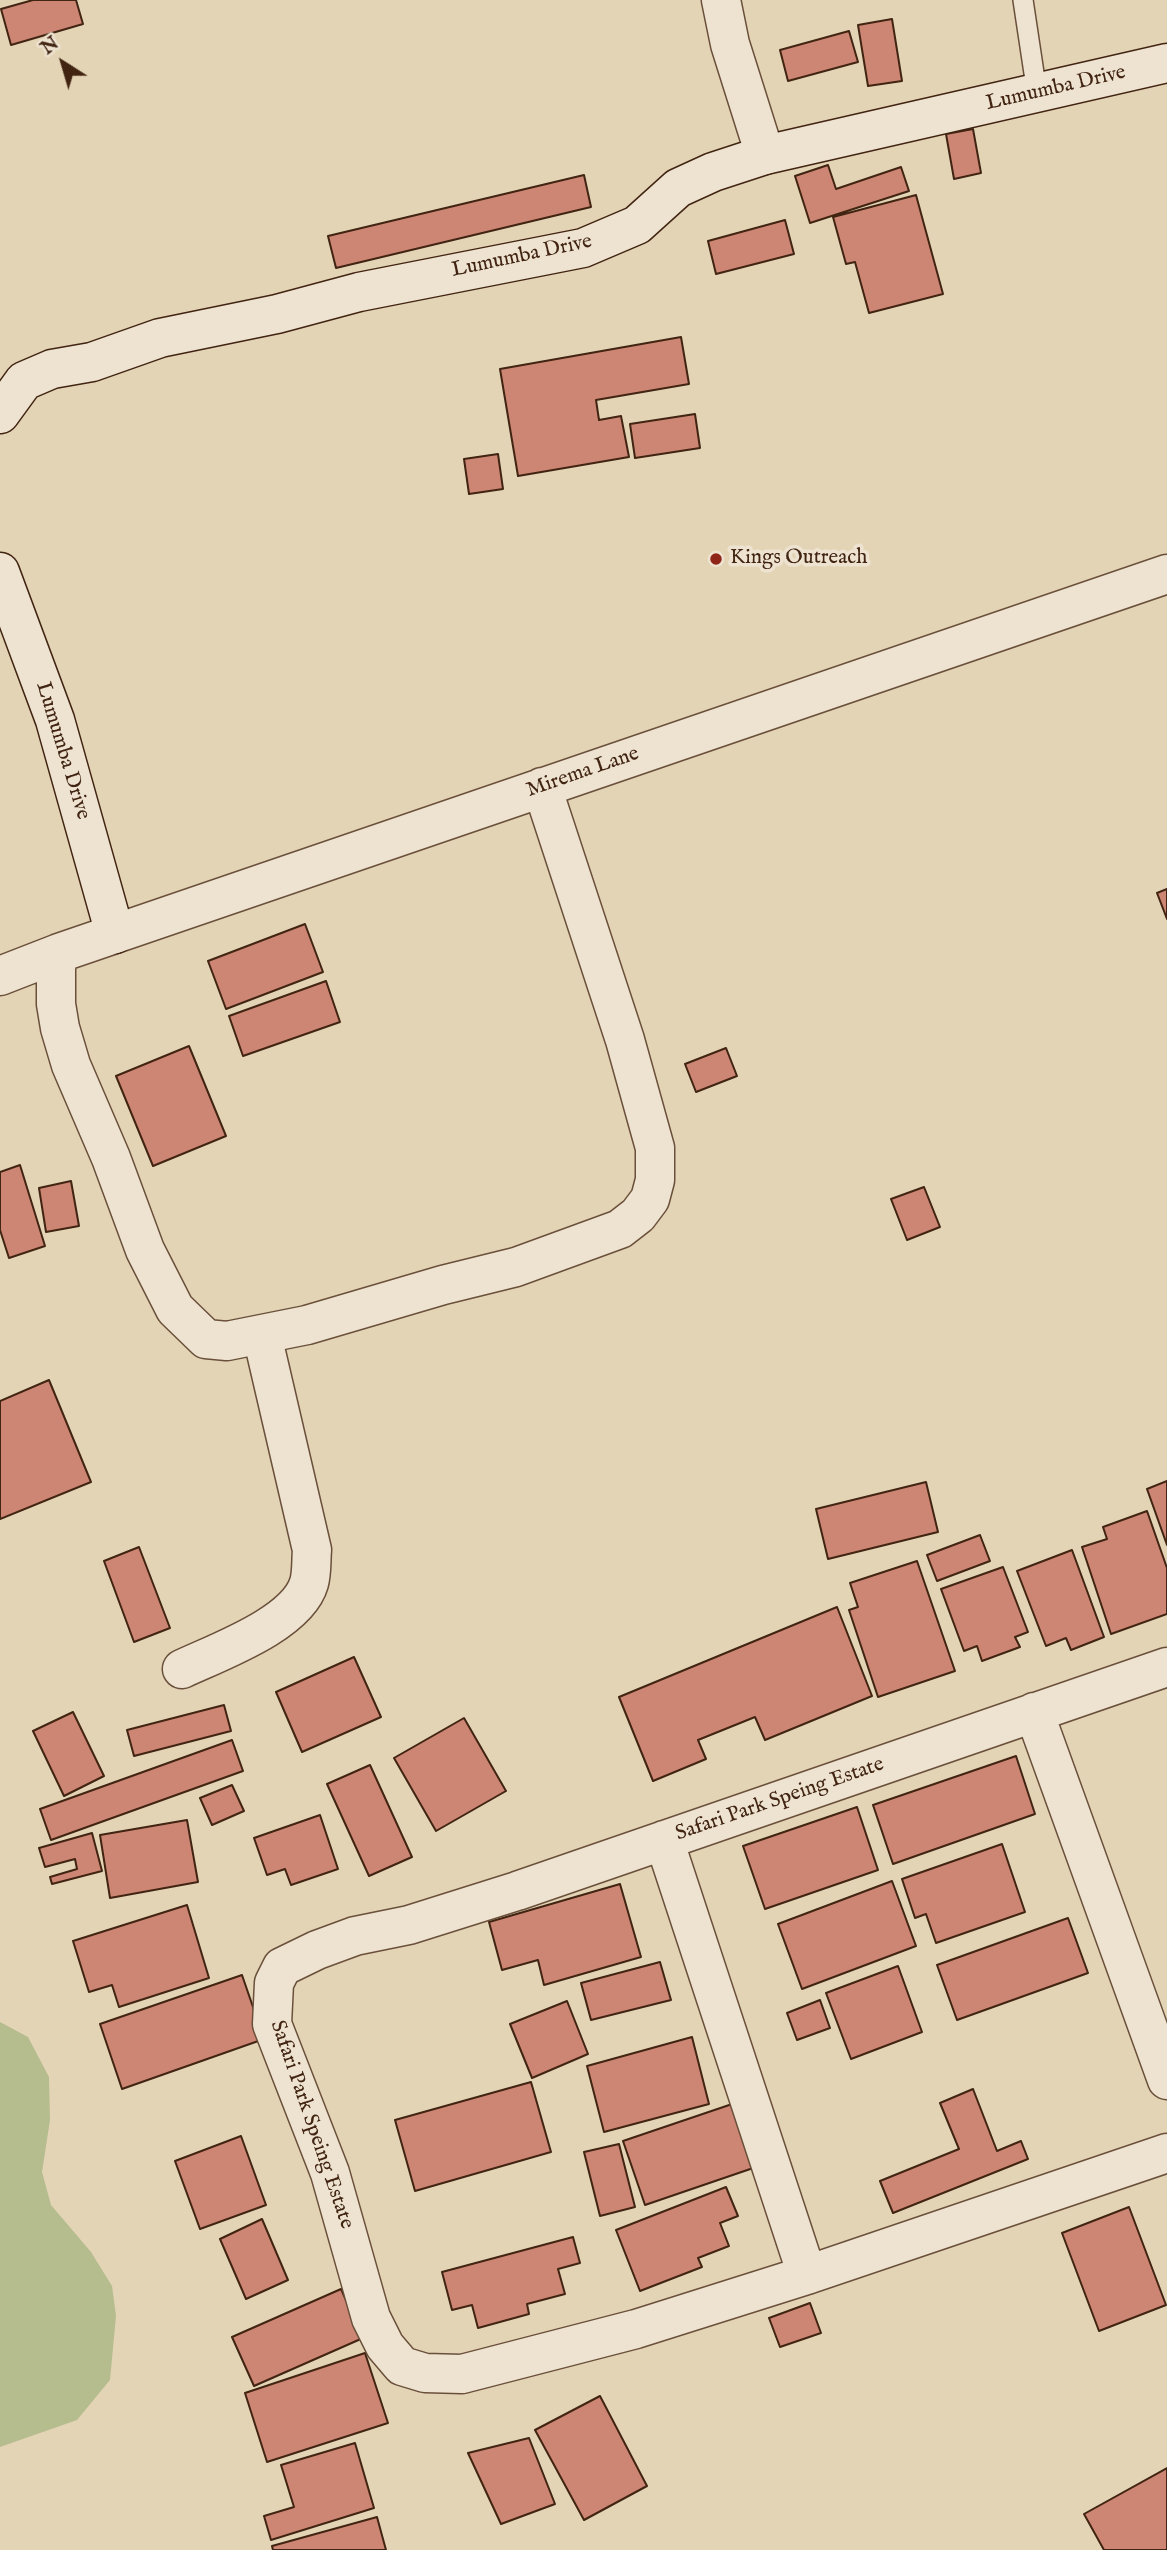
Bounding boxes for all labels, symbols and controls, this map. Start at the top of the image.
north arrow [28,28,98,98]
text: N [37,32,64,61]
street label: Lumumba Drive [984,61,1128,117]
street label: Lumumba Drive [450,230,594,284]
place label: Kings Outreach [730,546,867,572]
marker: Kings Outreach [708,551,724,567]
street label: Lumumba Drive [29,679,95,823]
street label: Mirema Lane [523,742,643,804]
street label: Safari Park Speing Estate [673,1752,887,1848]
street label: Safari Park Speing Estate [263,2018,359,2232]

